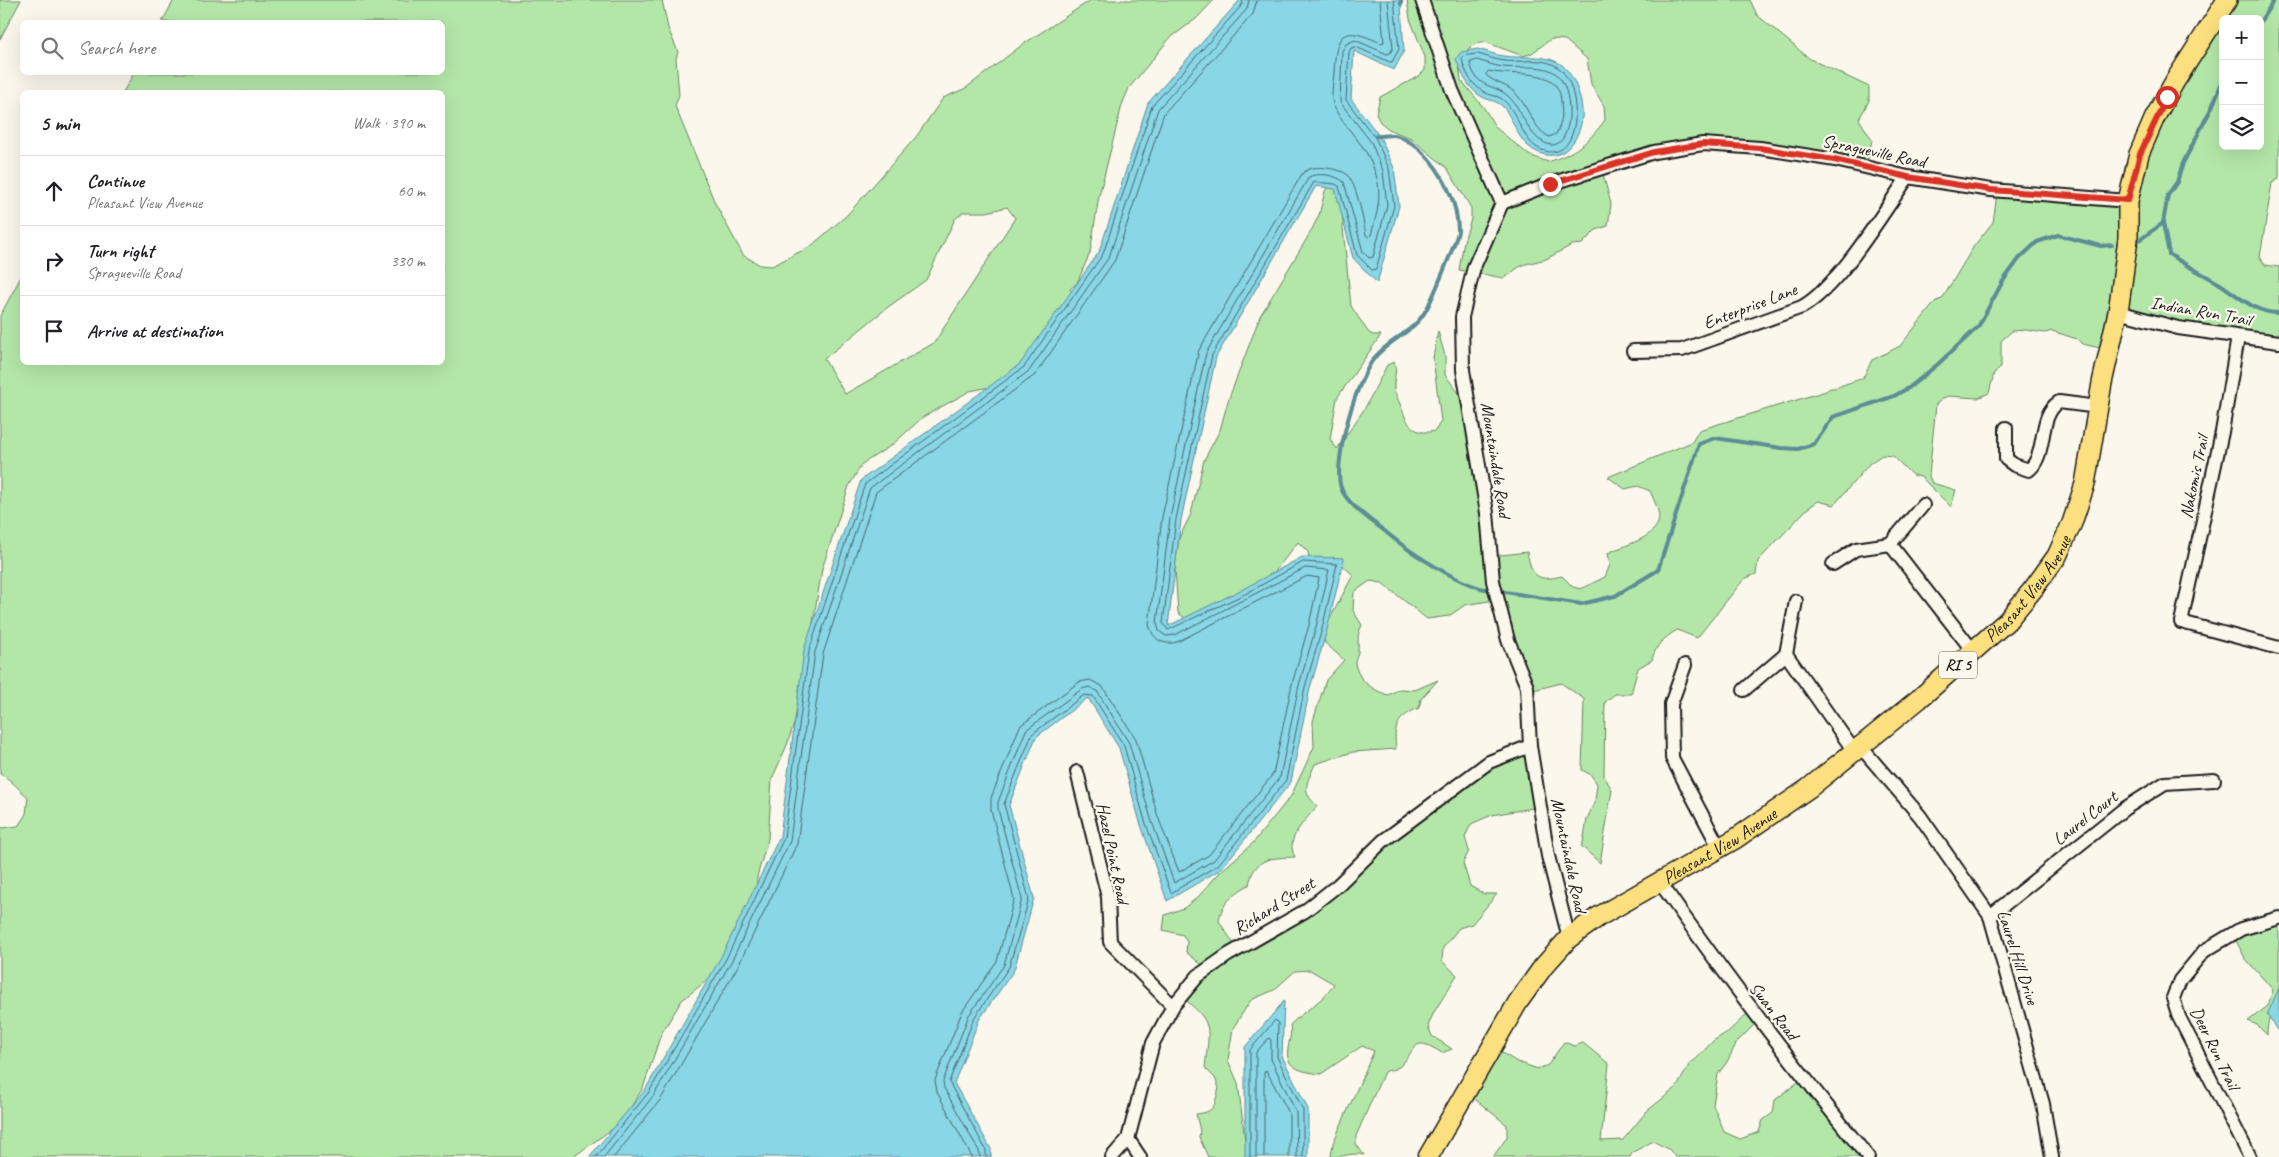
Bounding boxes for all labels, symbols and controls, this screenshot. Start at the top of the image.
map controls [2219,15,2264,150]
button: + [2219,15,2264,60]
search box [20,20,445,75]
icon: search [38,34,66,62]
text: Search here [78,36,155,60]
button: − [2219,60,2264,105]
route start [2156,86,2179,109]
button: layers [2219,105,2264,150]
text: 5 min [40,110,80,136]
text: Walk · 390 m [353,113,425,133]
street label: Spragueville Road [1820,129,1931,173]
text: Continue [87,169,144,193]
route end [1539,173,1562,196]
icon: ahead [40,177,68,205]
text: 60 m [398,181,425,201]
text: Pleasant View Avenue [87,193,202,213]
text: Turn right [87,239,154,263]
icon: right [40,247,68,275]
text: 330 m [391,251,425,271]
text: Spragueville Road [87,263,181,283]
street label: Enterprise Lane [1700,278,1801,334]
street label: Indian Run Trail [2149,291,2256,331]
icon: arrive [40,317,68,345]
text: Arrive at destination [87,319,223,343]
street label: Mountaindale Road [1476,401,1516,522]
street label: Nakomis Trail [2175,431,2214,520]
street label: Pleasant View Avenue [1980,531,2076,647]
road number: RI 5 [1939,652,1977,678]
street label: Laurel Court [2048,785,2123,850]
street label: Mountaindale Road [1546,796,1592,917]
street label: Hazel Point Road [1092,800,1135,908]
street label: Pleasant View Avenue [1659,802,1782,889]
street label: Richard Street [1229,871,1320,940]
street label: Laurel Hill Drive [1992,907,2044,1008]
street label: Swan Road [1745,978,1805,1047]
street label: Deer Run Trail [2186,1003,2246,1096]

